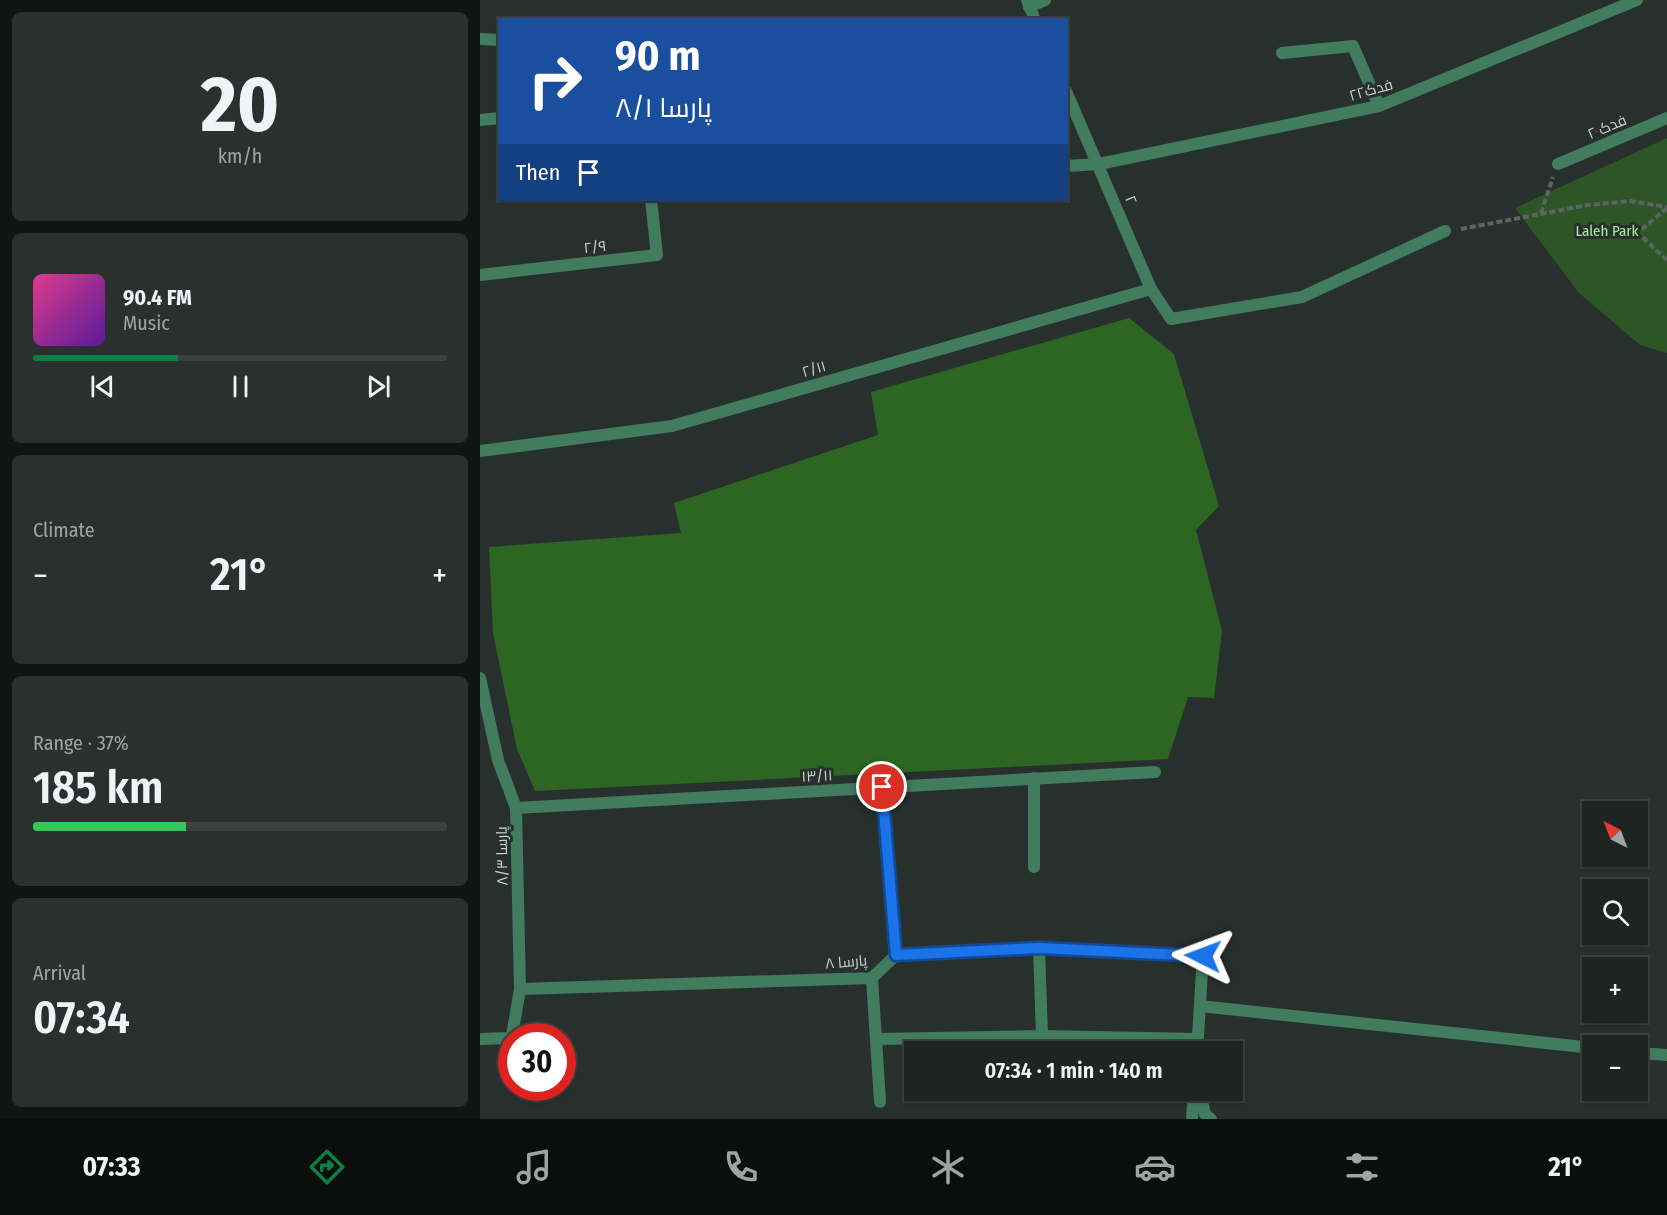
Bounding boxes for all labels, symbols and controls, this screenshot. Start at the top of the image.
text: 90 m [615,31,700,81]
icon: right [516,42,594,120]
text: 20 [201,58,279,152]
street label: فدک۲۲ [1347,75,1395,105]
text: ۸/۱ پارسا [615,92,712,124]
street label: فدک۲۰ [1585,111,1629,143]
text: km/h [218,144,262,168]
icon: arrive [572,156,605,189]
text: Then [516,159,560,186]
street label: ۲ [1121,193,1141,207]
park label: Laleh Park [1575,222,1639,240]
street label: ۲/۹ [583,237,607,257]
text: 90.4 FM [123,284,192,311]
text: Music [123,311,170,335]
street label: ۲/۱۱ [800,357,828,381]
icon: previous [86,370,119,403]
icon: pause [224,370,257,403]
icon: next [362,370,395,403]
text: Climate [33,518,95,542]
text: 21° [210,548,270,602]
text: − [33,556,48,596]
text: + [432,556,447,596]
text: Range · 37% [33,731,129,755]
text: 185 km [33,761,163,815]
pin [856,761,907,812]
street label: ۱۳/۱۱ [801,766,833,786]
icon: arrive [865,770,898,803]
north arrow [1582,801,1648,867]
map controls [1582,801,1648,1101]
street label: ۸/۳ پارسا [492,826,513,886]
button: search [1582,879,1648,945]
position arrow [1171,924,1235,988]
street label: ۸ پارسا [824,951,868,974]
button: + [1582,957,1648,1023]
text: Arrival [33,961,86,985]
text: 07:34 [33,991,130,1045]
speed limit sign: 30 [498,1023,576,1101]
button: − [1582,1035,1648,1101]
text: 07:34 · 1 min · 140 m [985,1057,1162,1084]
icon: directions [306,1146,348,1188]
icon: music [513,1146,555,1188]
icon: phone [720,1146,762,1188]
icon: climate [927,1146,969,1188]
icon: car [1134,1146,1176,1188]
icon: filters [1341,1146,1383,1188]
text: 07:33 [83,1151,140,1183]
text: 21° [1548,1151,1584,1183]

